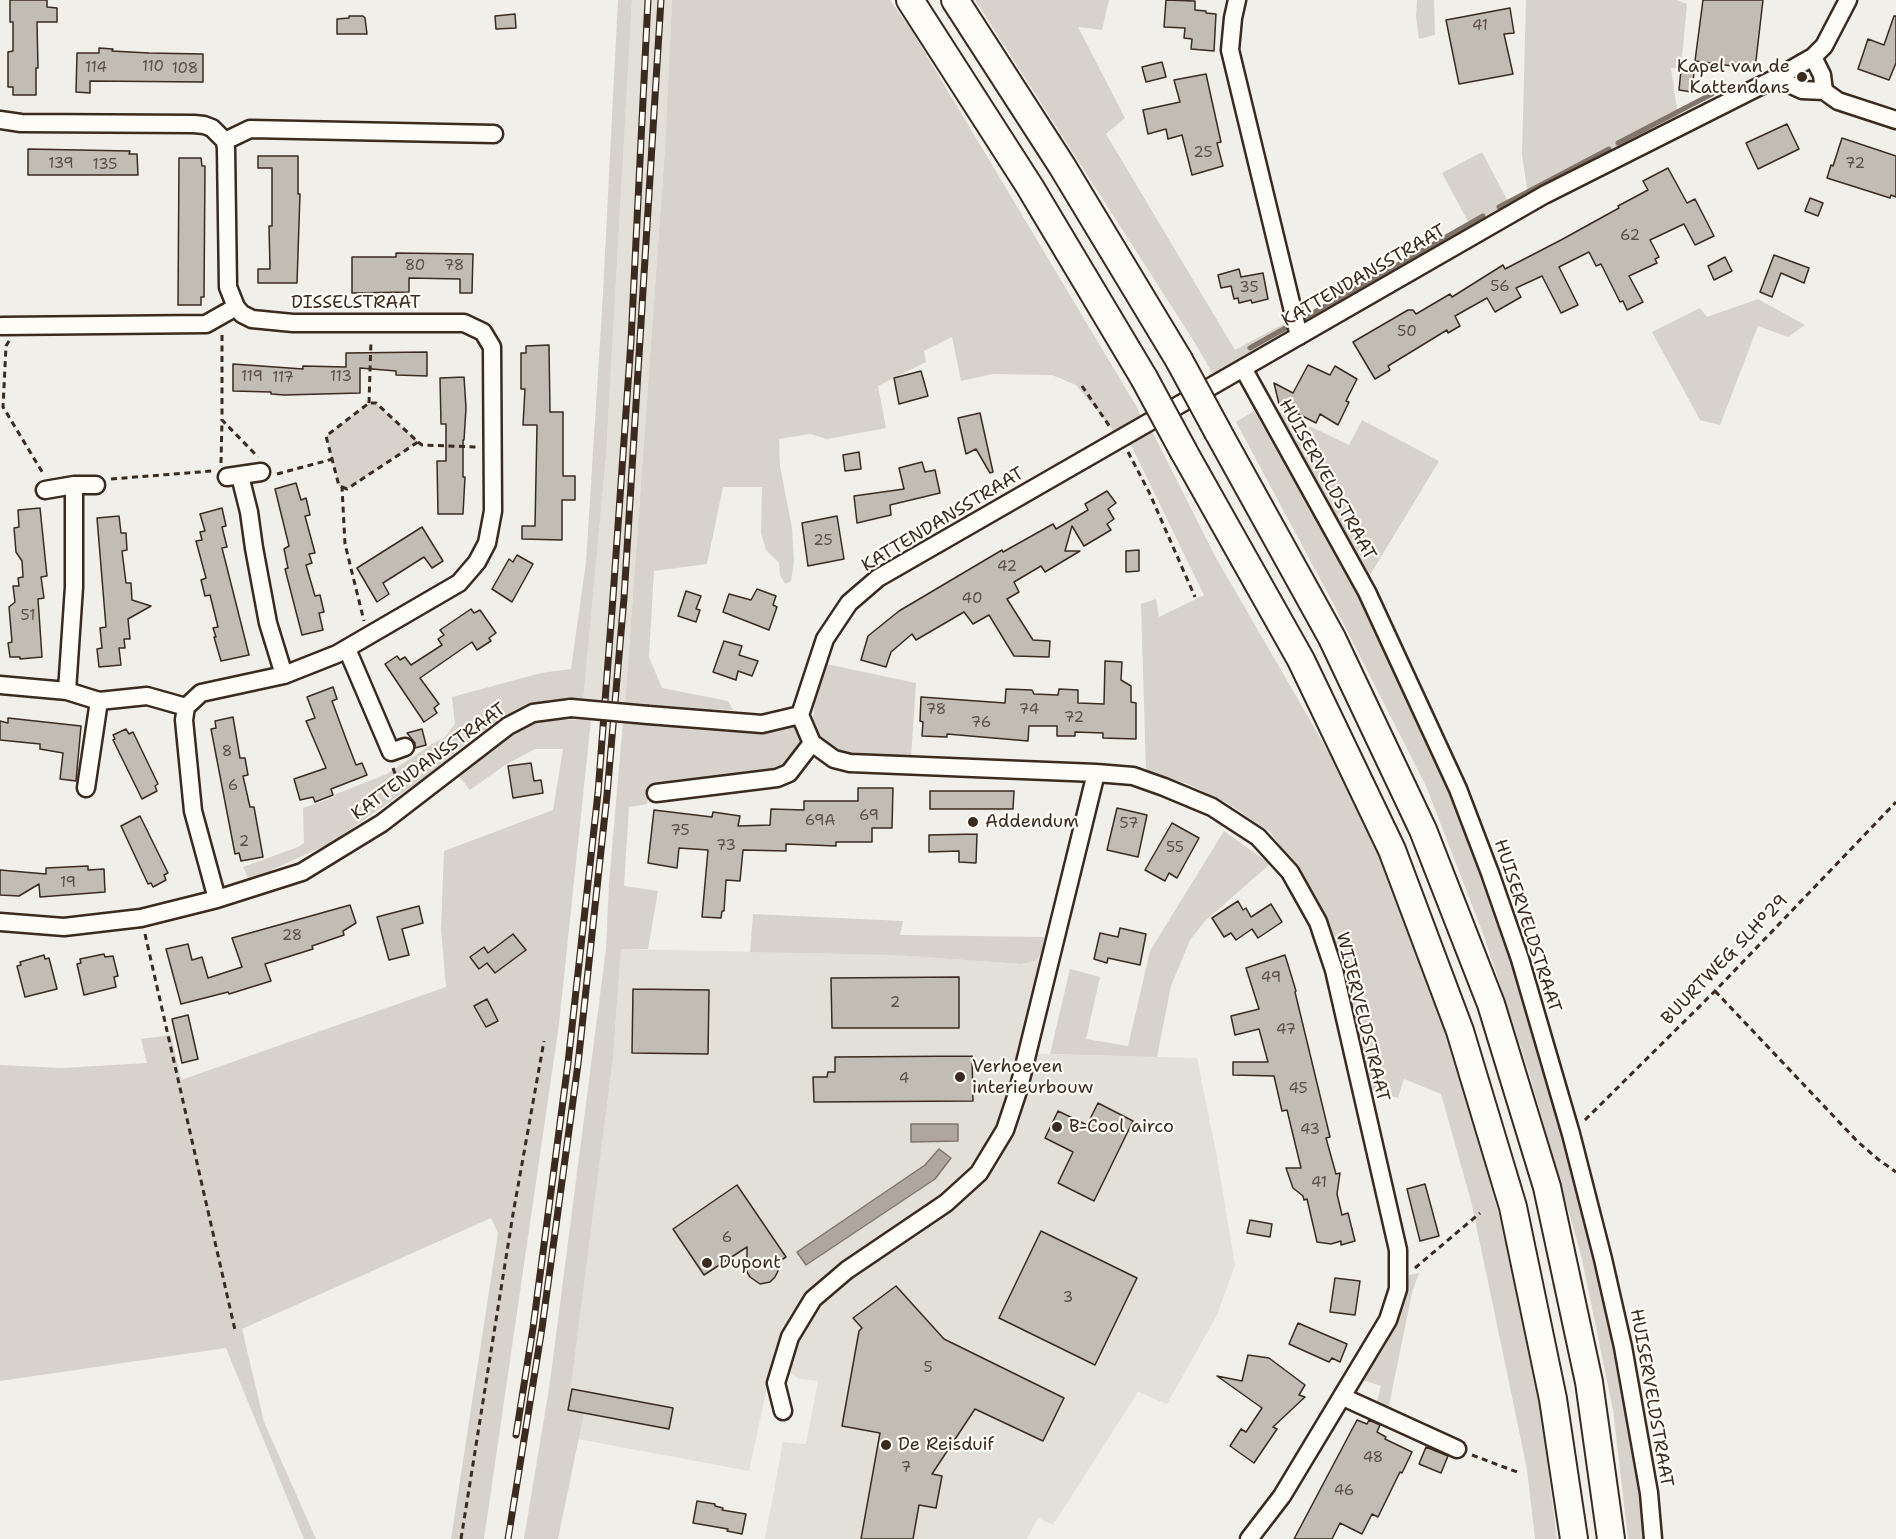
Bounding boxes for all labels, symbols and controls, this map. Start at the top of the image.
house number: 41 [1472,17,1488,35]
place label: Kapel van de Kattendans [1677,56,1790,98]
house number: 110 [142,58,164,76]
house number: 114 [85,59,107,77]
house number: 108 [172,60,198,78]
marker: Kapel van de Kattendans [1795,70,1809,84]
house number: 25 [1193,144,1213,162]
house number: 139 [48,155,74,173]
house number: 72 [1845,155,1865,173]
house number: 135 [93,156,117,174]
street label: KATTENDANSSTRAAT [1278,220,1450,332]
house number: 62 [1620,227,1640,245]
house number: 80 [405,257,425,275]
house number: 78 [444,257,464,275]
house number: 56 [1490,278,1510,296]
house number: 35 [1239,279,1259,297]
street label: DISSELSTRAAT [291,292,421,314]
house number: 50 [1397,323,1417,341]
house number: 119 [241,368,263,386]
house number: 113 [330,368,352,386]
house number: 117 [272,369,294,387]
street label: HUISERVELDSTRAAT [1274,396,1380,564]
street label: KATTENDANSSTRAAT [858,463,1028,577]
house number: 25 [813,532,833,550]
house number: 42 [997,558,1017,576]
house number: 40 [962,590,982,608]
house number: 51 [21,607,35,625]
street label: KATTENDANSSTRAAT [348,699,510,825]
house number: 78 [926,701,946,719]
house number: 74 [1019,701,1039,719]
house number: 72 [1064,709,1084,727]
house number: 76 [971,714,991,732]
house number: 8 [222,743,232,761]
house number: 6 [228,777,238,795]
house number: 69 [859,807,879,825]
place label: Addendum [985,811,1079,833]
house number: 69A [805,812,835,830]
marker: Addendum [966,815,980,829]
house number: 57 [1120,815,1138,833]
house number: 75 [670,822,690,840]
house number: 2 [239,833,249,851]
house number: 73 [716,837,736,855]
street label: HUISERVELDSTRAAT [1489,837,1565,1015]
house number: 55 [1166,839,1184,857]
house number: 19 [60,874,76,892]
street label: BUURTWEG SLH°29 [1657,890,1793,1030]
house number: 28 [282,927,302,945]
street label: WIJERVELDSTRAAT [1330,930,1394,1104]
house number: 49 [1261,969,1281,987]
house number: 2 [890,994,900,1012]
house number: 47 [1276,1021,1296,1039]
place label: Verhoeven interieurbouw [972,1056,1093,1098]
house number: 4 [899,1070,909,1088]
marker: Verhoeven interieurbouw [953,1070,967,1084]
house number: 45 [1288,1080,1308,1098]
place label: B-Cool airco [1069,1116,1174,1138]
marker: B-Cool airco [1050,1120,1064,1134]
house number: 43 [1300,1121,1320,1139]
house number: 41 [1311,1174,1327,1192]
house number: 6 [722,1229,732,1247]
place label: Dupont [719,1252,781,1274]
marker: Dupont [700,1256,714,1270]
house number: 3 [1063,1289,1073,1307]
street label: HUISERVELDSTRAAT [1625,1307,1677,1489]
house number: 5 [923,1359,933,1377]
place label: De Reisduif [898,1434,994,1456]
marker: De Reisduif [879,1438,893,1452]
house number: 48 [1363,1449,1383,1467]
house number: 7 [901,1459,911,1477]
house number: 46 [1334,1482,1354,1500]

